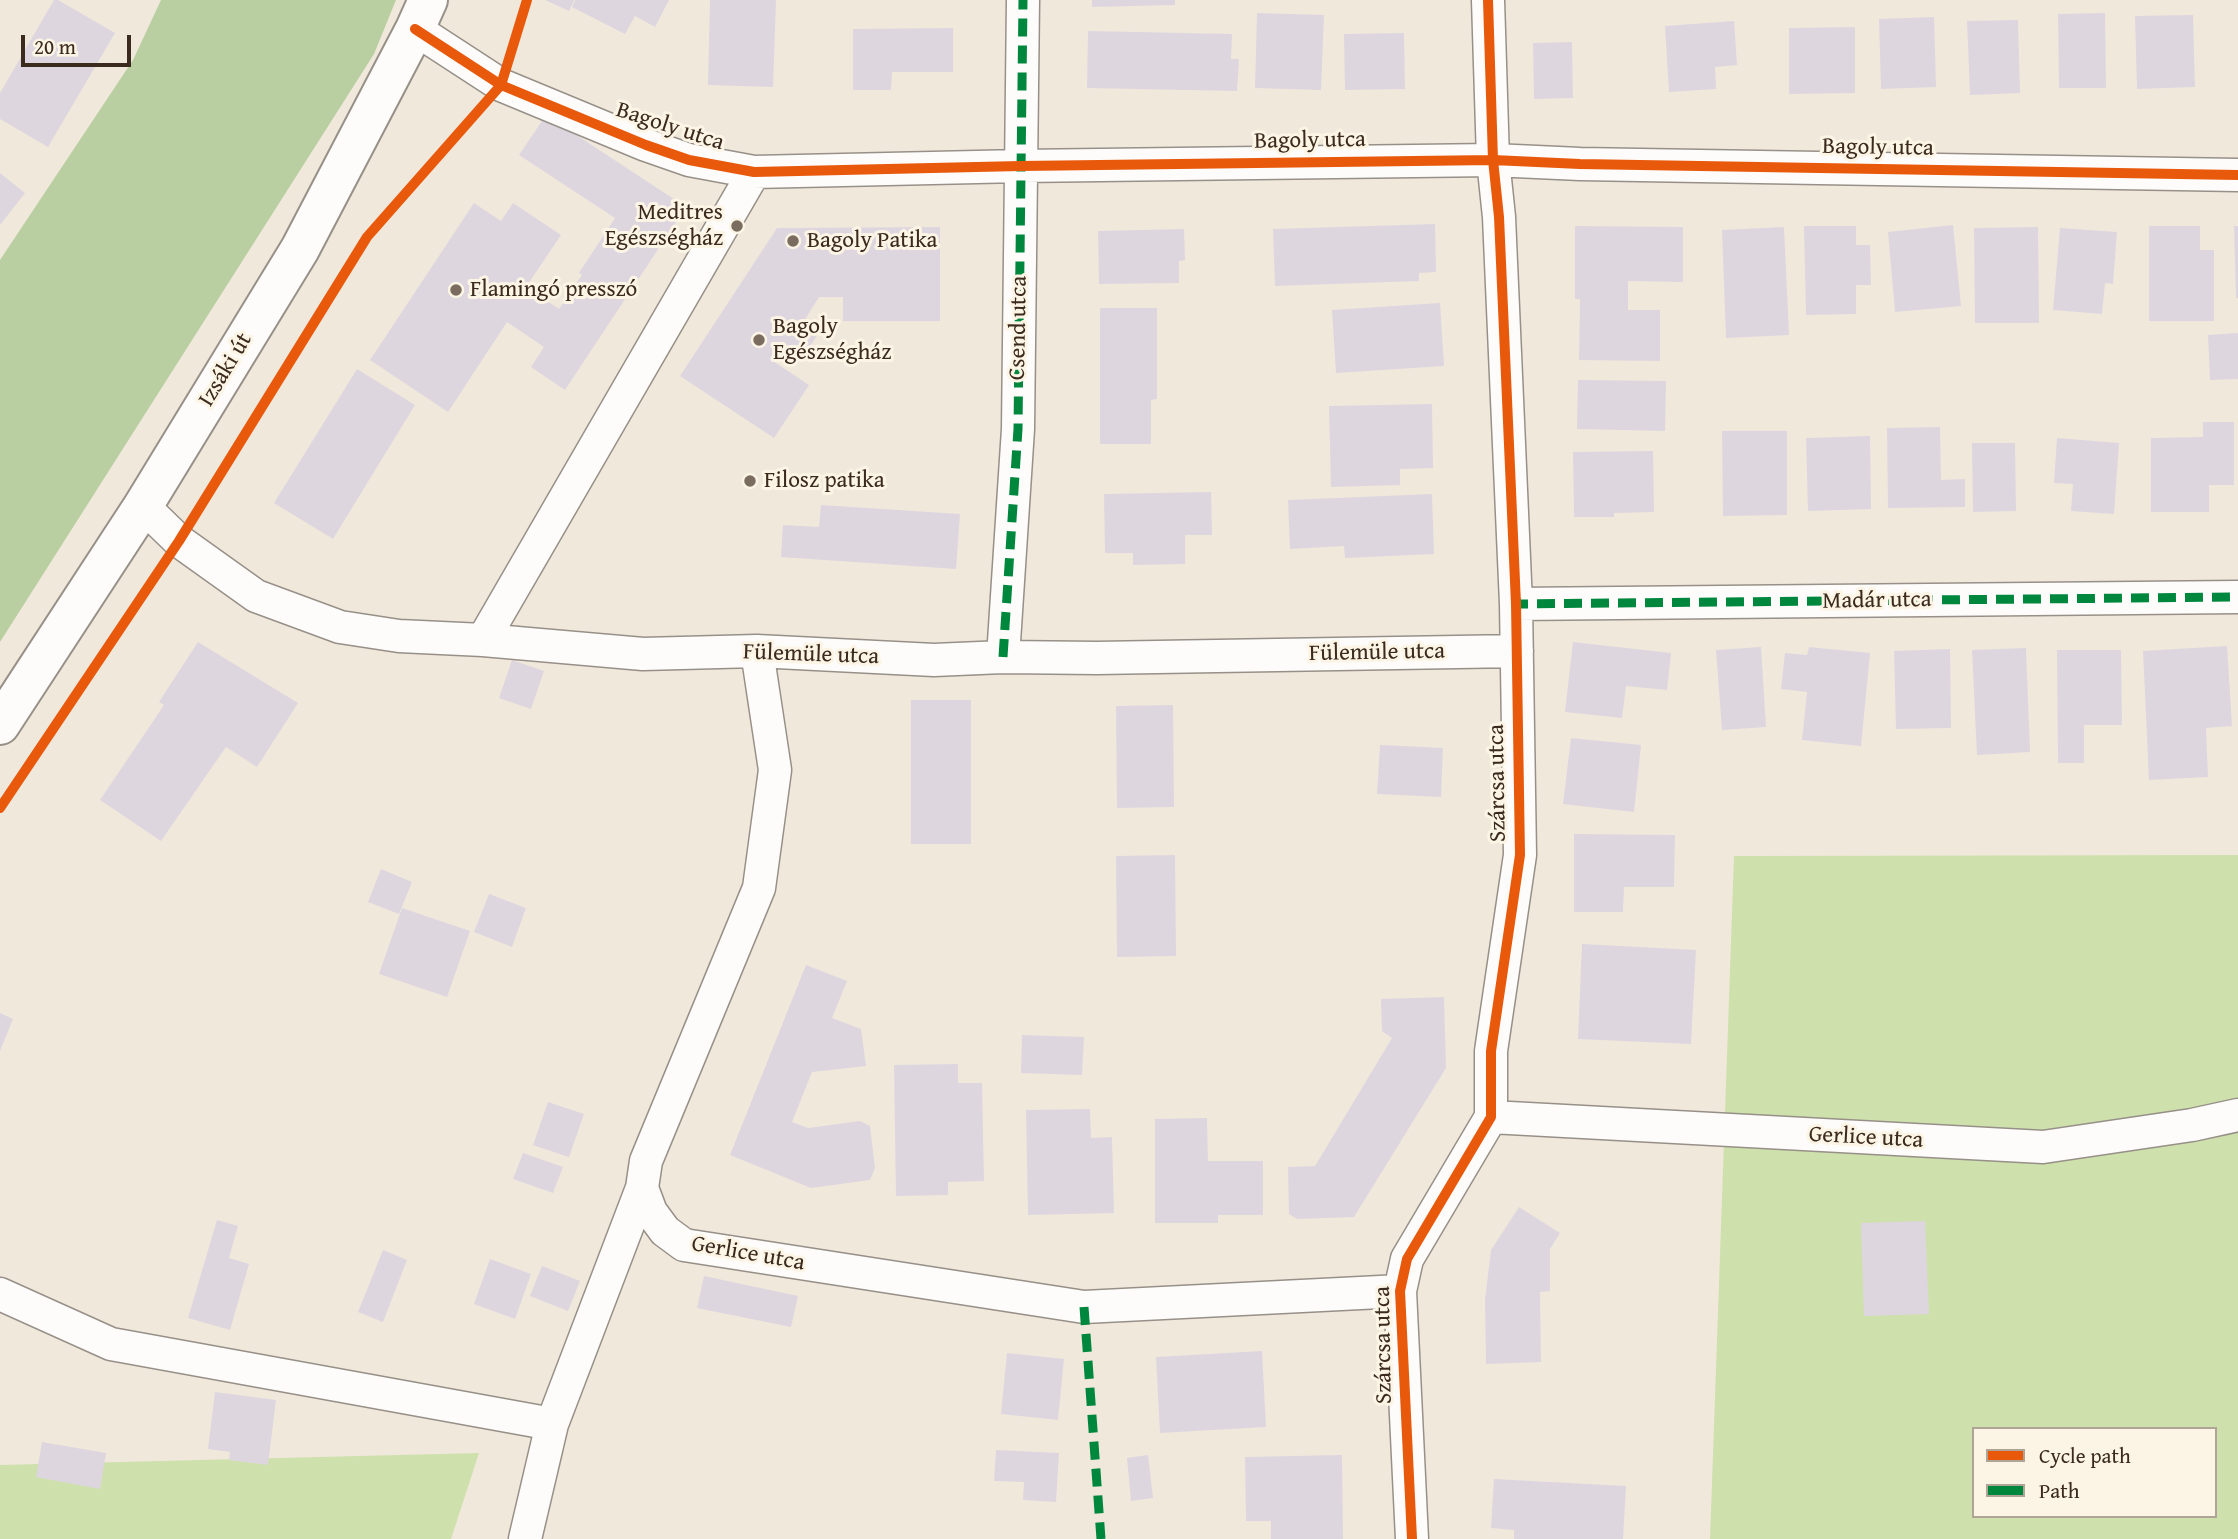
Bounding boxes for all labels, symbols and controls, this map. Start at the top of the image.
scale bar [24,21,135,65]
text: 20 m [34,31,76,62]
street label: Bagoly utca [613,97,727,157]
street label: Bagoly utca [1254,126,1366,156]
street label: Bagoly utca [1822,133,1934,163]
place label: Meditres Egészségház [605,199,723,253]
marker: Meditres Egészségház [729,218,745,234]
place label: Bagoly Patika [807,227,937,255]
marker: Bagoly Patika [785,233,801,249]
place label: Flamingó presszó [470,276,637,304]
street label: Csend utca [1004,276,1034,380]
marker: Flamingó presszó [448,282,464,298]
place label: Bagoly Egészségház [773,313,891,367]
street label: Izsáki út [193,328,259,412]
marker: Bagoly Egészségház [751,332,767,348]
place label: Filosz patika [764,467,885,495]
marker: Filosz patika [742,473,758,489]
street label: Madár utca [1822,586,1932,616]
street label: Fülemüle utca [1309,638,1445,668]
street label: Fülemüle utca [743,639,879,671]
street label: Szárcsa utca [1483,724,1513,842]
street label: Gerlice utca [1808,1121,1924,1155]
street label: Gerlice utca [689,1230,807,1278]
street label: Szárcsa utca [1369,1286,1399,1404]
legend [1972,1427,2217,1518]
text: Cycle path [2039,1440,2131,1471]
text: Path [2039,1475,2079,1506]

